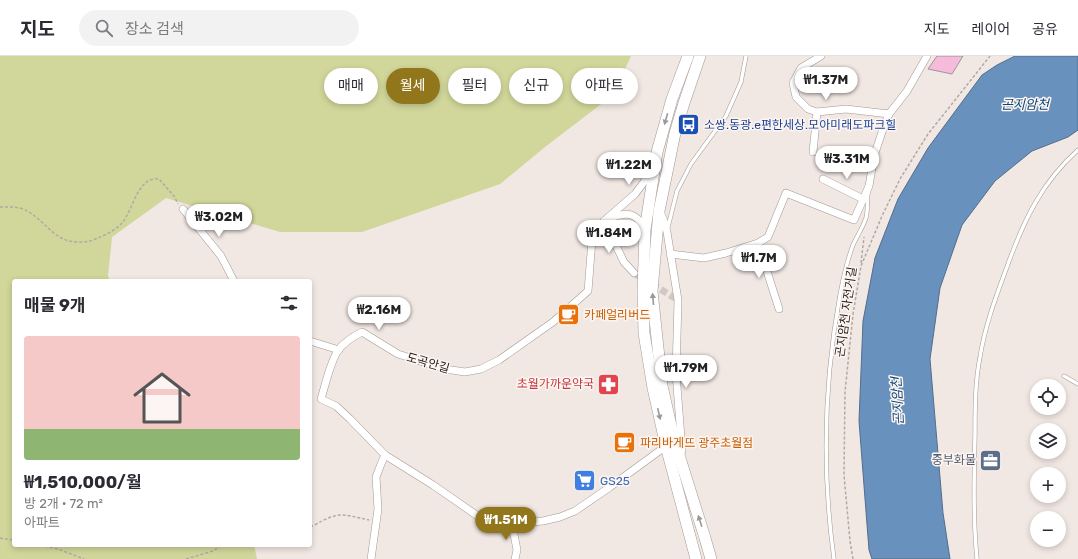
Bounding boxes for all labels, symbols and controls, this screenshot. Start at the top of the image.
search box [79,10,359,46]
icon: search [93,17,115,39]
text: 지도 [20,18,55,41]
text: 장소 검색 [125,20,184,38]
text: 지도 [924,21,950,38]
text: 레이어 [972,21,1010,38]
text: 공유 [1032,21,1058,38]
pin: ₩1.37M [793,67,859,101]
chip: 매매 [324,68,378,104]
chip: 월세 [386,68,440,104]
chip: 필터 [448,68,501,104]
chip: 신규 [509,68,563,104]
chip: 아파트 [571,68,638,104]
text: ₩1.37M [804,72,848,87]
water label: 곤지암천 [1001,97,1050,112]
bus stop icon: 소쌍.동광.e편한세상.모아미래도파크힐 [675,112,701,138]
one-way arrow [663,114,669,126]
place label: 소쌍.동광.e편한세상.모아미래도파크힐 [704,118,896,132]
pin: ₩3.31M [814,146,880,180]
text: ₩3.31M [824,151,870,166]
pin: ₩1.22M [596,152,662,186]
text: ₩1.22M [606,157,652,172]
pin: ₩3.02M [186,204,252,238]
text: ₩3.02M [195,209,243,224]
pin: ₩1.84M [576,220,642,254]
text: ₩1.84M [586,225,632,240]
pin: ₩1.7M [731,245,787,279]
text: ₩1.7M [741,250,777,265]
street label: 곤지암천 자전거길 [833,266,859,358]
icon: filters [278,292,300,314]
one-way arrow [650,293,657,305]
text: 매물 9개 [24,295,85,315]
pin: ₩2.16M [346,297,412,331]
text: ₩2.16M [357,302,401,317]
cafe icon: 카페얼리버드 [556,302,582,328]
place label: 카페얼리버드 [584,308,650,322]
street label: 도곡안길 [405,350,451,376]
pin: ₩1.79M [653,355,719,389]
text: ₩1.79M [664,360,708,375]
icon: home [126,362,198,434]
pharmacy icon: 초월가까운약국 [596,371,622,397]
water label: 곤지암천 [889,376,906,425]
place label: 초월가까운약국 [517,377,594,391]
map controls [1030,379,1066,547]
button: locate [1030,379,1066,415]
one-way arrow [656,408,662,420]
button: layers [1030,423,1066,459]
cafe icon: 파리바게뜨 광주초월점 [612,430,638,456]
place label: 파리바게뜨 광주초월점 [640,436,753,450]
office icon: 중부화물 [978,447,1004,473]
place label: 중부화물 [932,453,976,467]
button: + [1030,467,1066,503]
supermarket icon: GS25 [571,468,597,494]
text: ₩1,510,000/월 [24,472,142,492]
place label: GS25 [600,474,630,488]
text: 방 2개 · 72 m² [24,496,103,511]
pin: ₩1.51M [473,507,539,541]
button: − [1030,511,1066,547]
text: ₩1.51M [484,512,528,527]
text: 아파트 [24,515,60,530]
one-way arrow [697,515,703,527]

